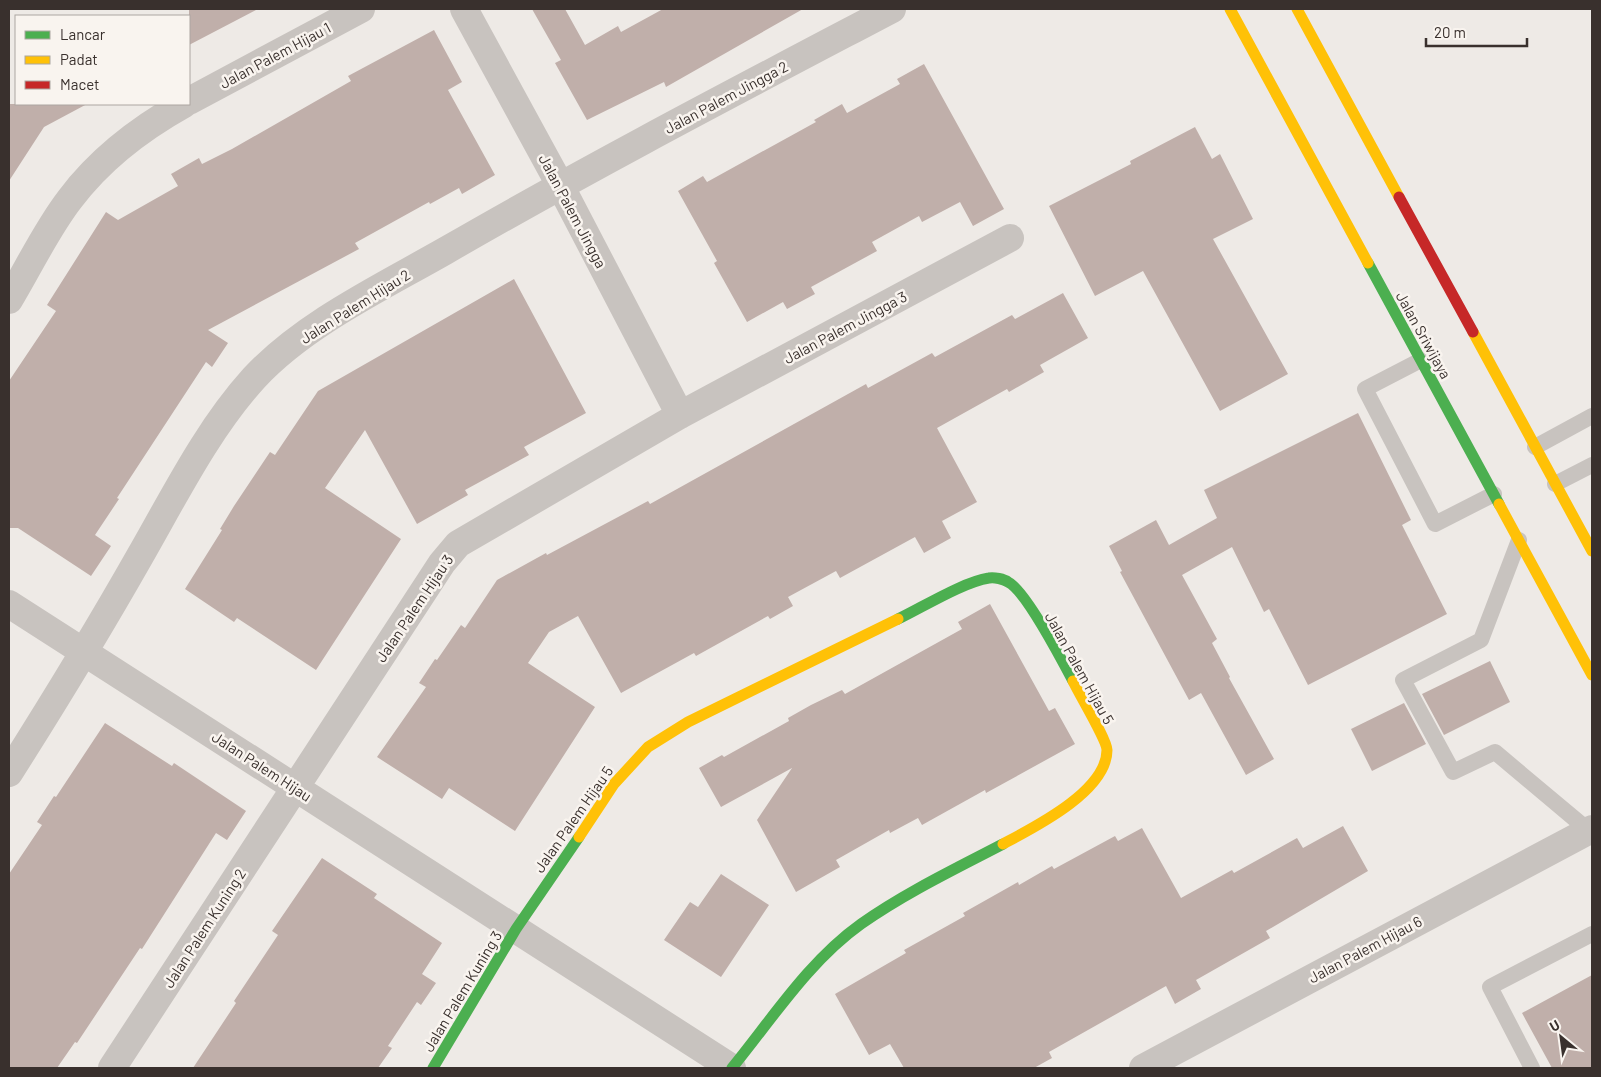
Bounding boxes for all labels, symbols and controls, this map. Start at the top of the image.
legend [15,15,190,105]
scale bar [1426,15,1527,47]
street label: Jalan Palem Hijau 1 [216,18,334,92]
text: 20 m [1434,23,1466,41]
text: Lancar [60,25,106,43]
text: Padat [60,50,98,68]
street label: Jalan Palem Jingga 2 [661,57,791,137]
text: Macet [60,75,100,93]
street label: Jalan Palem Jingga [535,151,611,271]
street label: Jalan Palem Hijau 2 [297,265,413,347]
street label: Jalan Palem Jingga 3 [780,287,910,367]
street label: Jalan Sriwijaya [1393,288,1455,382]
street label: Jalan Palem Hijau 3 [371,551,457,665]
street label: Jalan Palem Hijau 5 [1042,609,1118,727]
street label: Jalan Palem Hijau [209,727,315,805]
street label: Jalan Palem Hijau 5 [530,762,616,876]
street label: Jalan Palem Kuning 2 [159,865,249,991]
street label: Jalan Palem Hijau 6 [1305,912,1425,986]
street label: Jalan Palem Kuning 3 [419,927,505,1055]
north arrow [1536,1012,1586,1062]
text: U [1546,1016,1563,1035]

